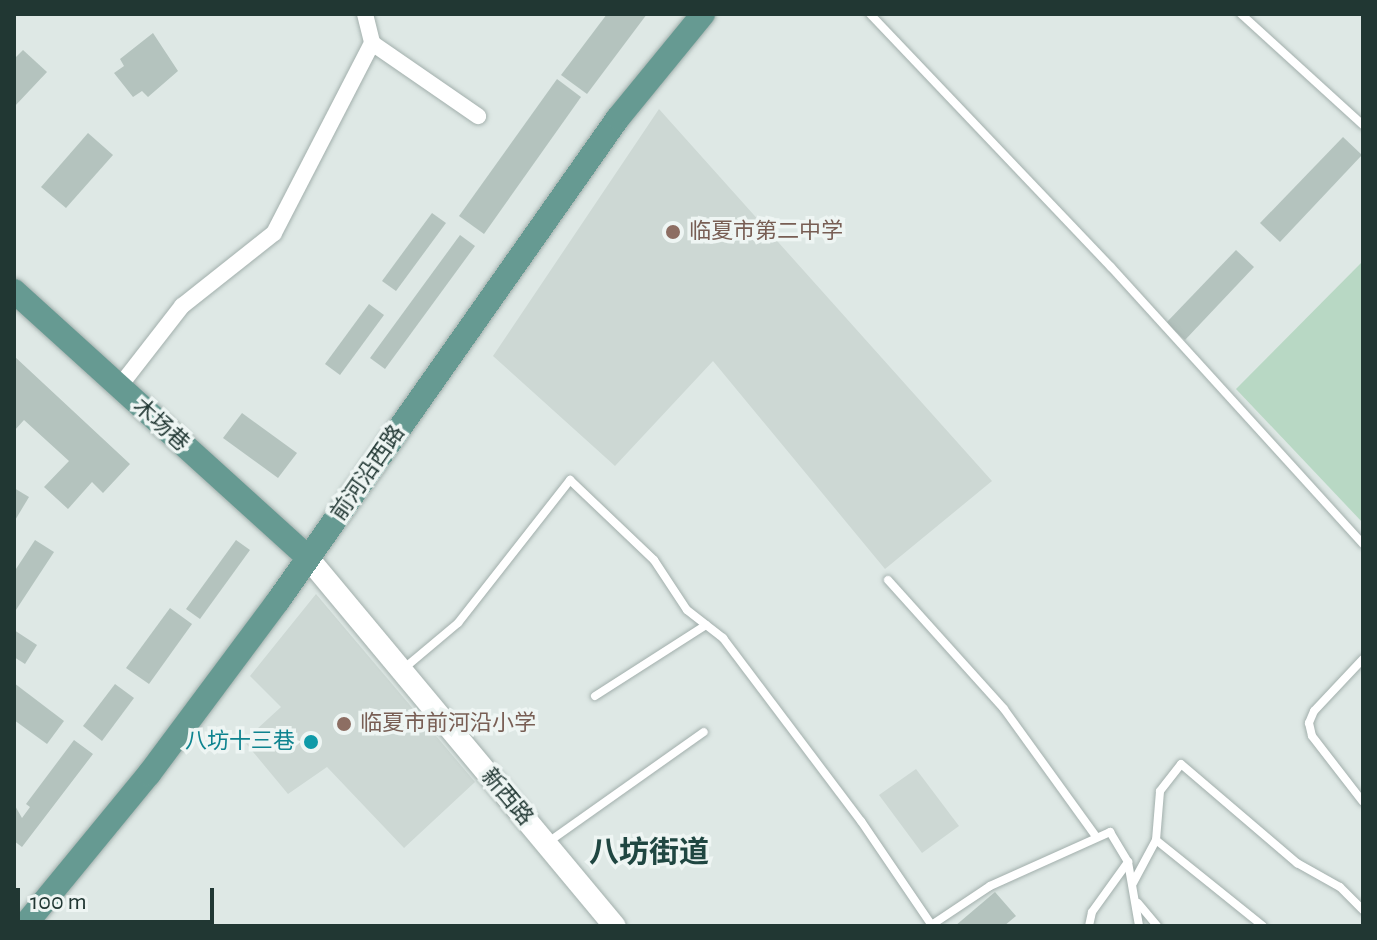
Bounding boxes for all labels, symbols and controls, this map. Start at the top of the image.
place label: 临夏市第二中学 [689,219,843,245]
marker: 临夏市第二中学 [664,223,682,241]
street label: 木场巷 [128,393,194,457]
street label: 前河沿西路 [326,420,410,526]
place label: 临夏市前河沿小学 [360,711,536,737]
marker: 临夏市前河沿小学 [335,715,353,733]
place label: 八坊十三巷 [185,729,295,755]
marker: 八坊十三巷 [302,733,320,751]
street label: 新西路 [476,763,538,831]
district label: 八坊街道 [589,835,709,871]
scale bar [20,872,218,922]
text: 100 m [30,890,87,914]

